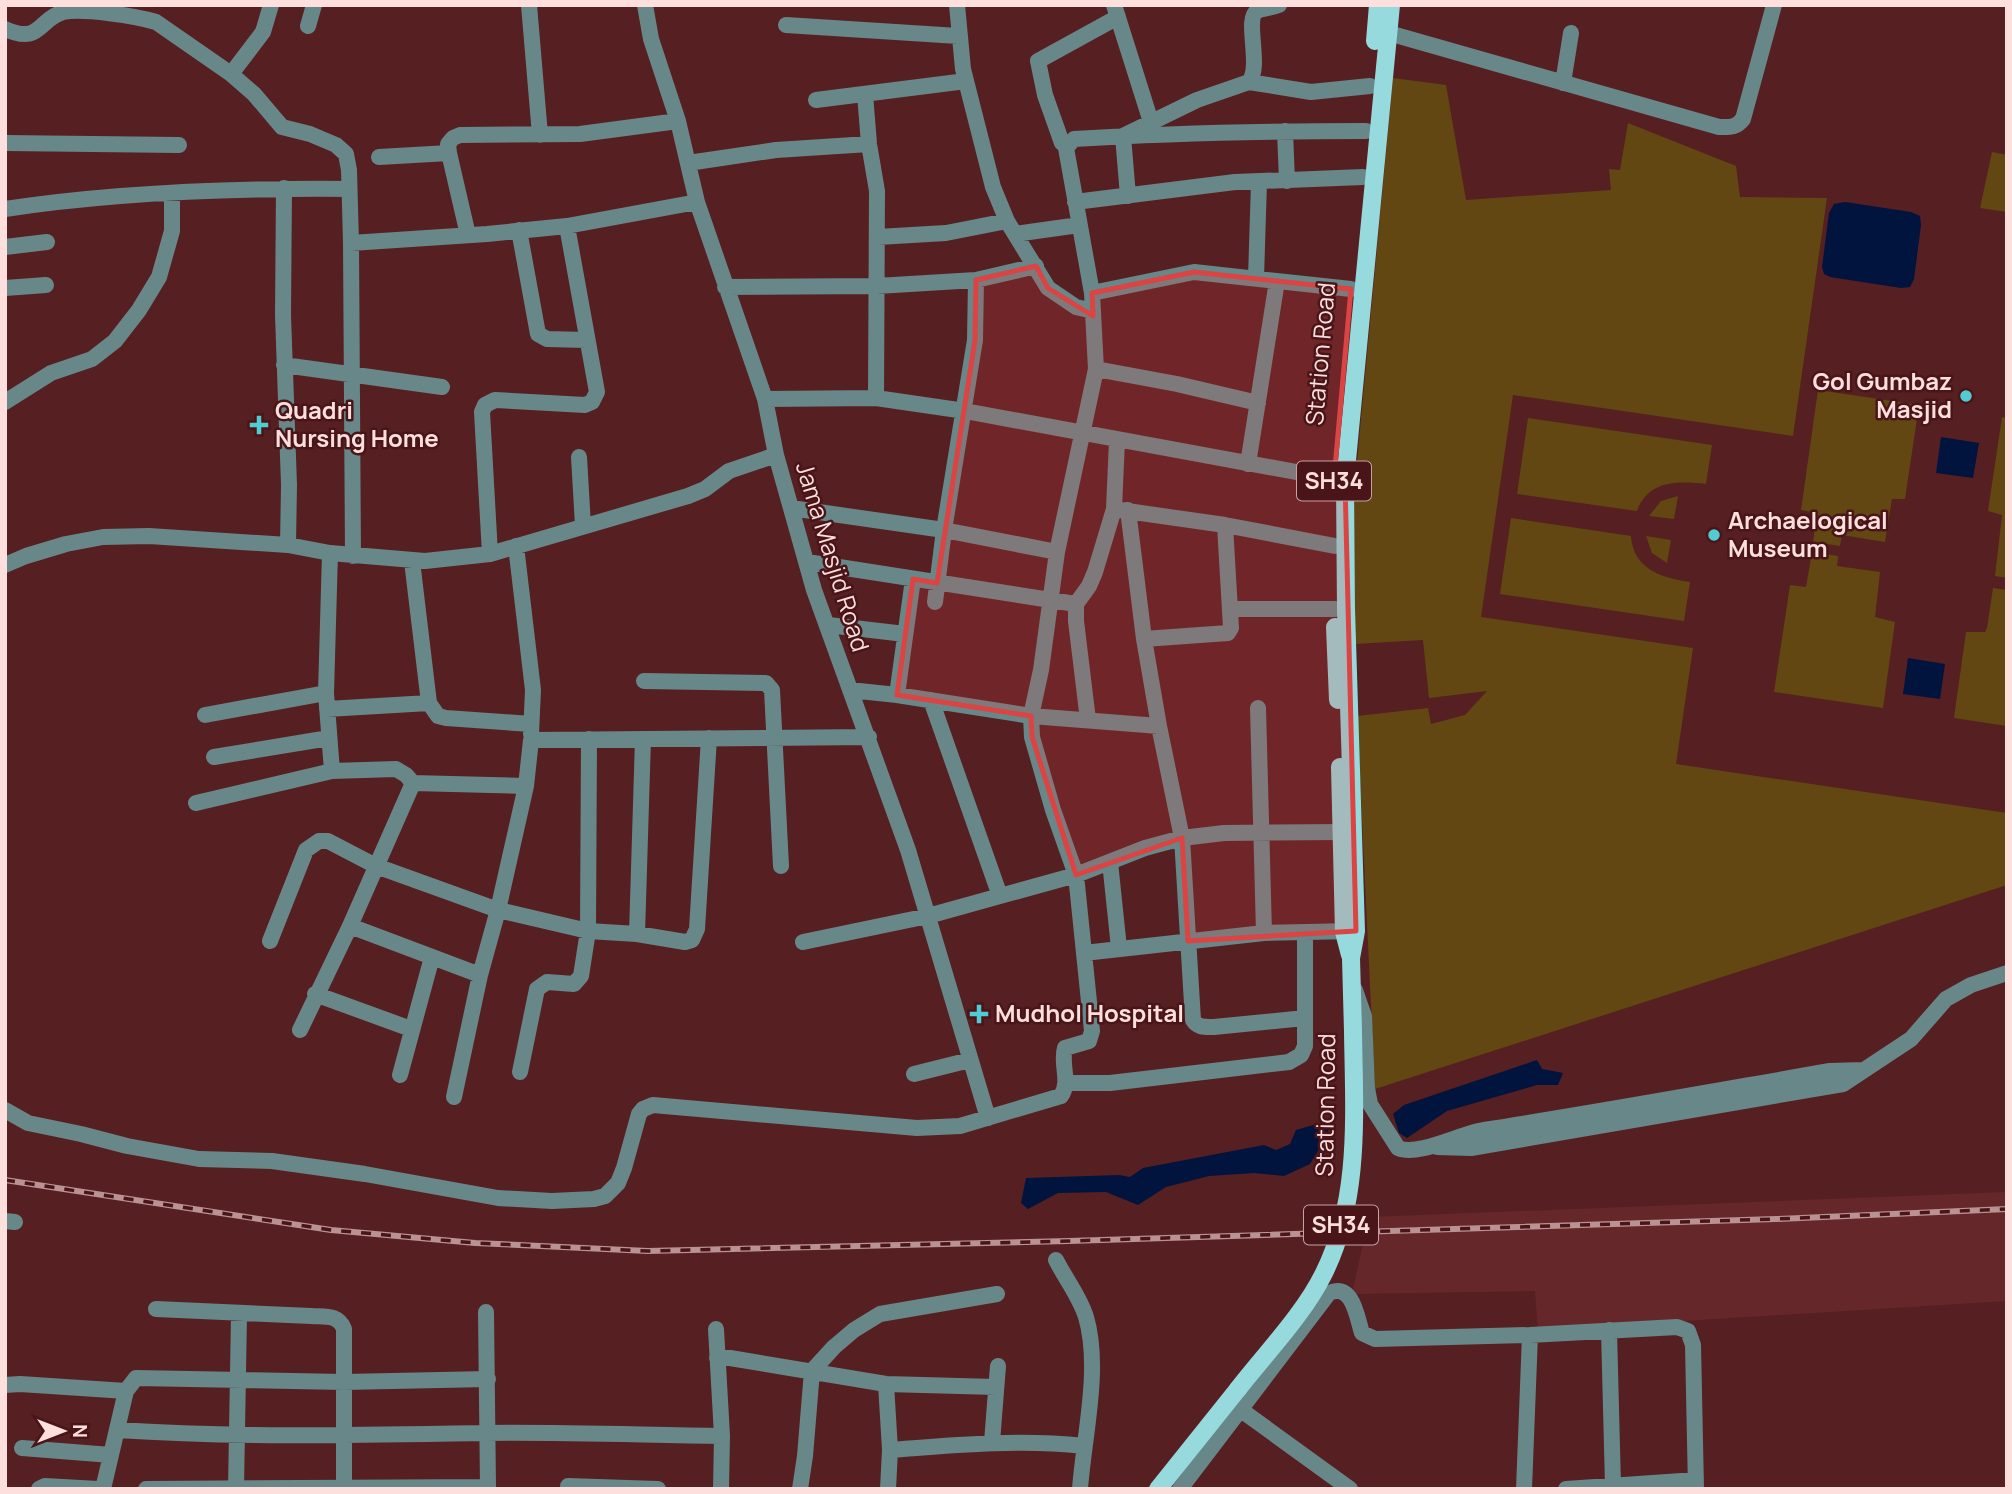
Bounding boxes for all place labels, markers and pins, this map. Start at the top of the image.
place label: Gol Gumbaz Masjid [1812,364,1952,425]
marker: Gol Gumbaz Masjid [1958,388,1974,404]
place label: Quadri Nursing Home [275,393,439,454]
marker: Quadri Nursing Home [249,415,269,435]
place label: Archaelogical Museum [1728,503,1888,564]
marker: Archaelogical Museum [1706,527,1722,543]
place label: Mudhol Hospital [995,996,1184,1029]
marker: Mudhol Hospital [969,1004,989,1024]

